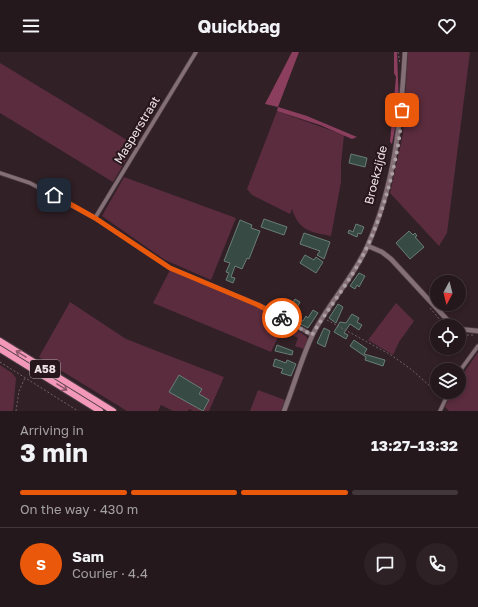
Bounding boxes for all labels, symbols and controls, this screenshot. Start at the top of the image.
icon: menu [20,15,42,37]
text: Quickbag [198,15,280,37]
icon: heart [436,15,458,37]
street label: Masperstraat [110,93,163,166]
pin [385,93,419,127]
icon: bag [391,99,413,121]
street label: Broekzijde [361,144,390,206]
pin [37,178,71,212]
icon: home [43,184,65,206]
north arrow [430,275,466,311]
map controls [430,275,466,399]
courier [262,298,302,338]
icon: bike [271,307,293,329]
button: locate [430,319,466,355]
one-way arrow [15,350,27,358]
road number: A58 [30,360,60,378]
button: layers [430,363,466,399]
one-way arrow [56,384,68,392]
text: Arriving in [20,422,84,438]
text: 13:27–13:32 [371,436,458,454]
text: 3 min [20,437,88,468]
text: On the way · 430 m [20,501,138,517]
button: chat [364,543,406,585]
button: phone [416,543,458,585]
text: Sam [72,547,104,565]
text: S [36,555,46,573]
text: Courier · 4.4 [72,565,148,581]

